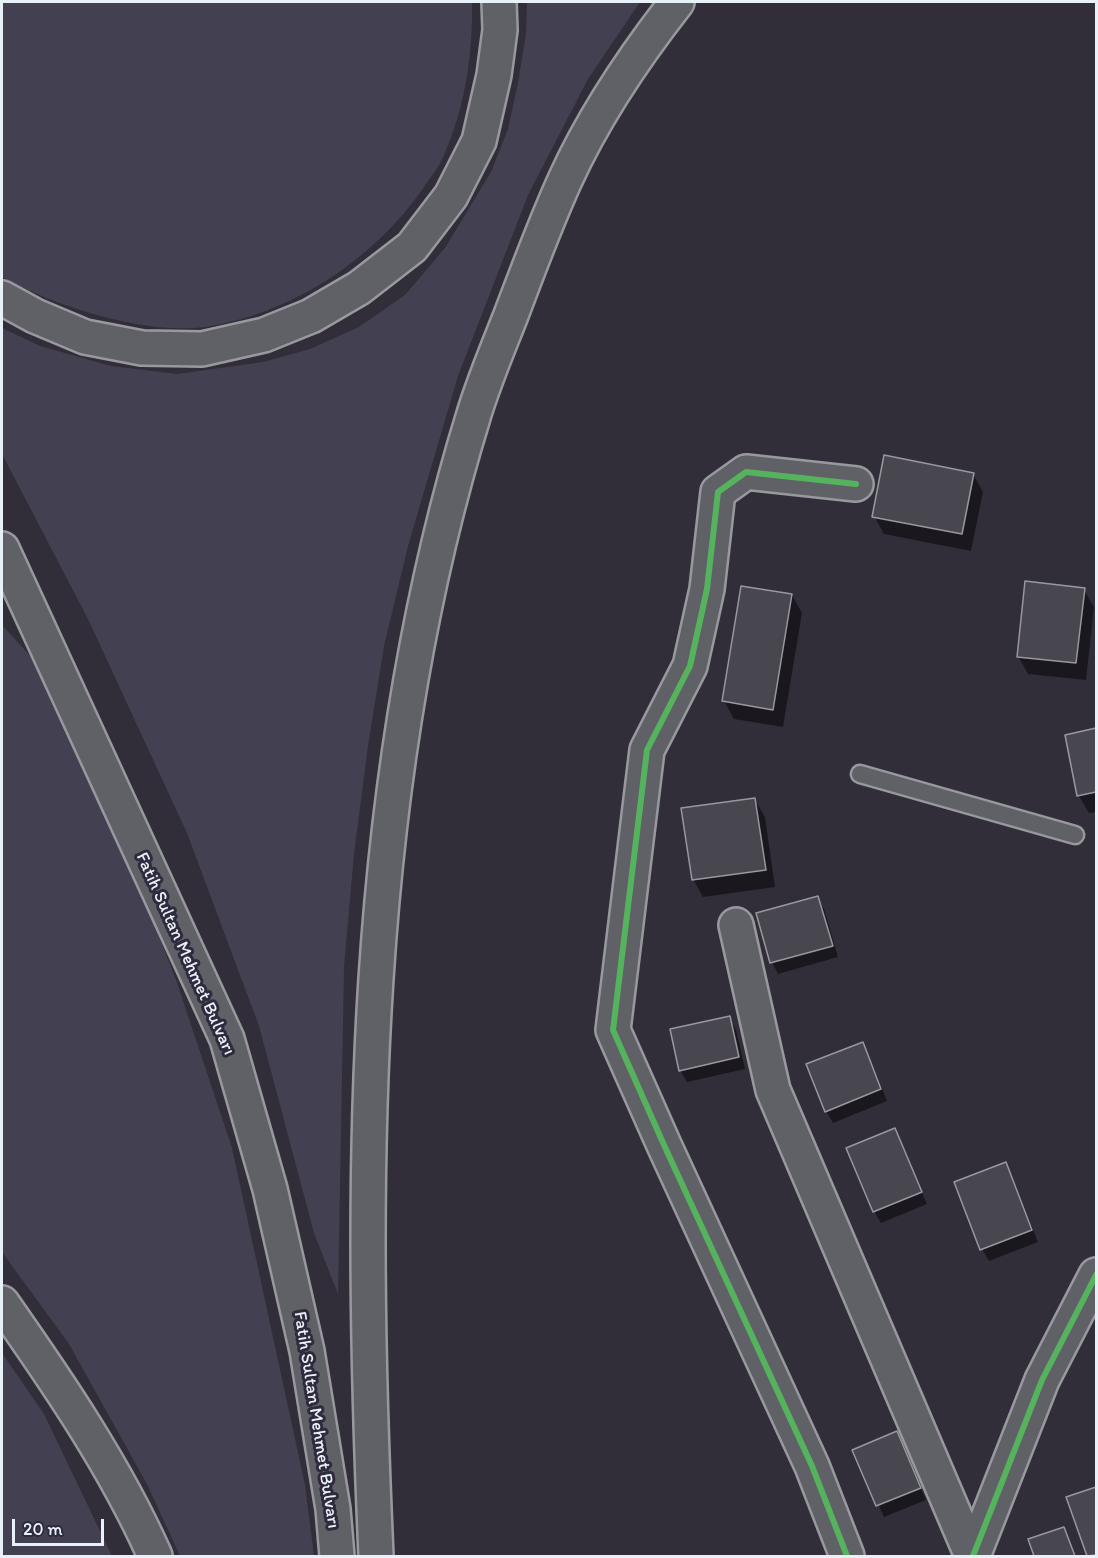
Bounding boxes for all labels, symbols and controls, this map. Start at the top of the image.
street label: Fatih Sultan Mehmet Bulvarı [131,849,239,1059]
street label: Fatih Sultan Mehmet Bulvarı [288,1310,344,1530]
scale bar [15,1507,106,1545]
text: 20 m [23,1518,63,1540]

